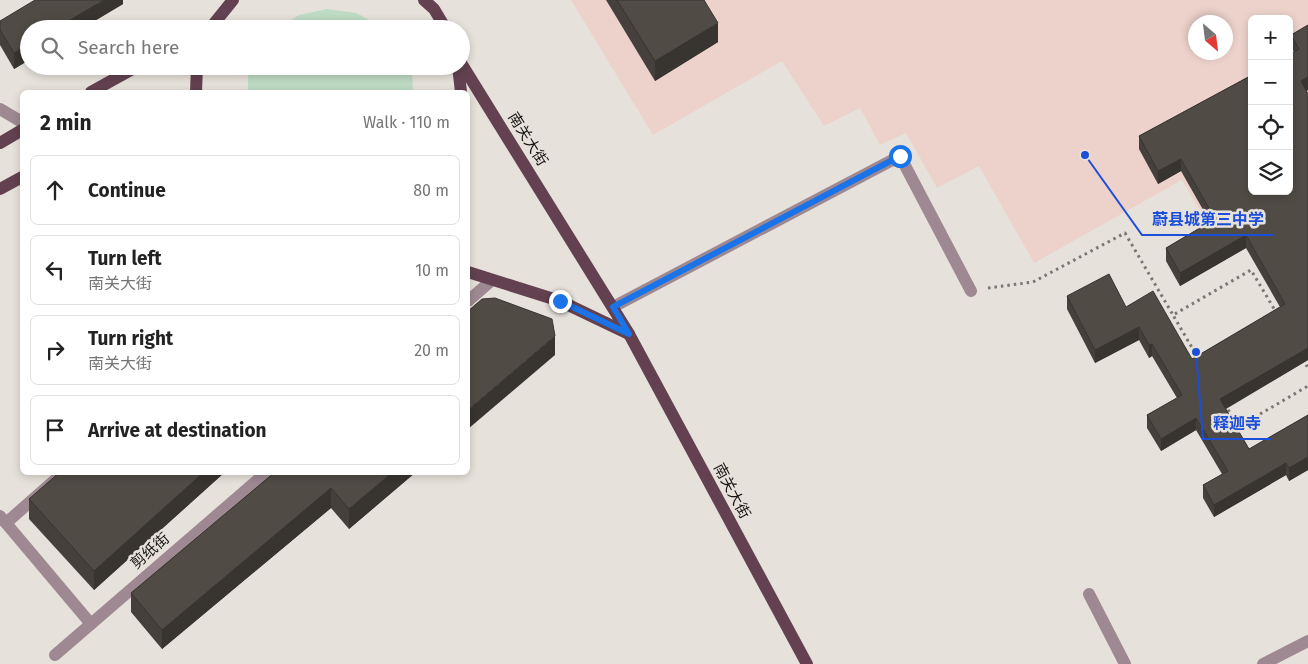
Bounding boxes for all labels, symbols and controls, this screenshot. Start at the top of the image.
north arrow [1188,15,1233,60]
map controls [1248,15,1293,195]
button: + [1248,15,1293,60]
search box [20,20,470,75]
icon: search [38,34,66,62]
text: Search here [78,36,179,59]
button: − [1248,60,1293,105]
button: locate [1248,105,1293,150]
street label: 南关大街 [504,109,552,169]
text: 2 min [40,110,92,136]
text: Walk · 110 m [363,113,450,132]
route start [889,145,912,168]
button: layers [1248,150,1293,195]
icon: ahead [41,176,69,204]
text: Continue [88,179,166,202]
text: 80 m [413,181,449,200]
callout: 蔚县城第三中学 [1142,204,1274,235]
text: 蔚县城第三中学 [1152,210,1264,229]
text: Turn left [88,247,162,270]
icon: left [41,256,69,284]
text: 10 m [415,261,449,280]
text: 南关大街 [88,274,152,293]
route end [549,290,572,313]
text: Turn right [88,327,173,350]
icon: right [41,336,69,364]
text: 20 m [414,341,449,360]
text: 南关大街 [88,354,152,373]
callout: 释迦寺 [1203,408,1271,439]
text: 释迦寺 [1213,414,1261,433]
icon: arrive [41,416,69,444]
text: Arrive at destination [88,419,267,442]
street label: 南关大街 [710,460,754,522]
street label: 剪纸街 [127,529,173,573]

